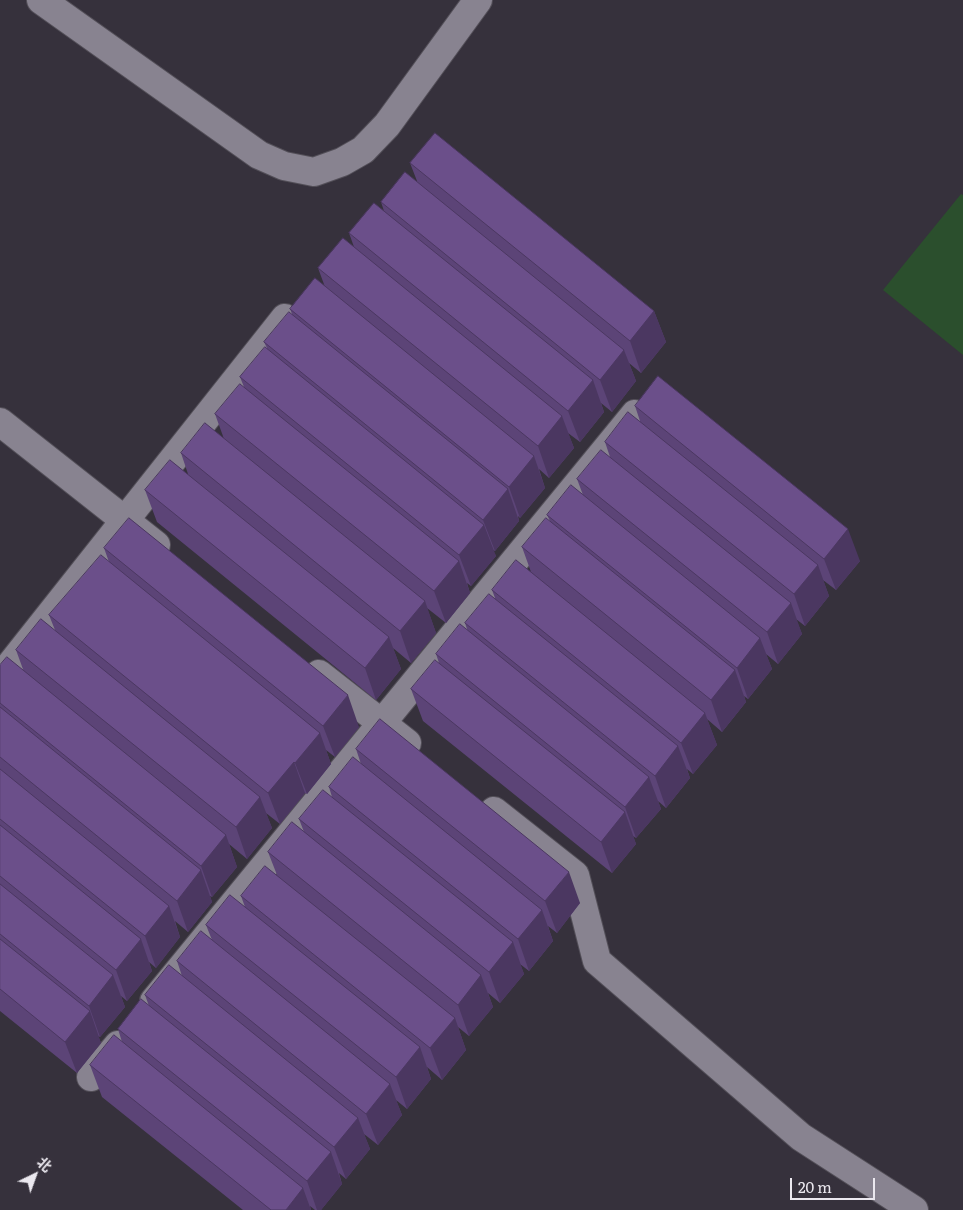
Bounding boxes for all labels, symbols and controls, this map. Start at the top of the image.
north arrow [10,1150,60,1200]
text: 北 [33,1152,57,1176]
scale bar [793,1168,878,1200]
text: 20 m [798,1175,832,1198]

